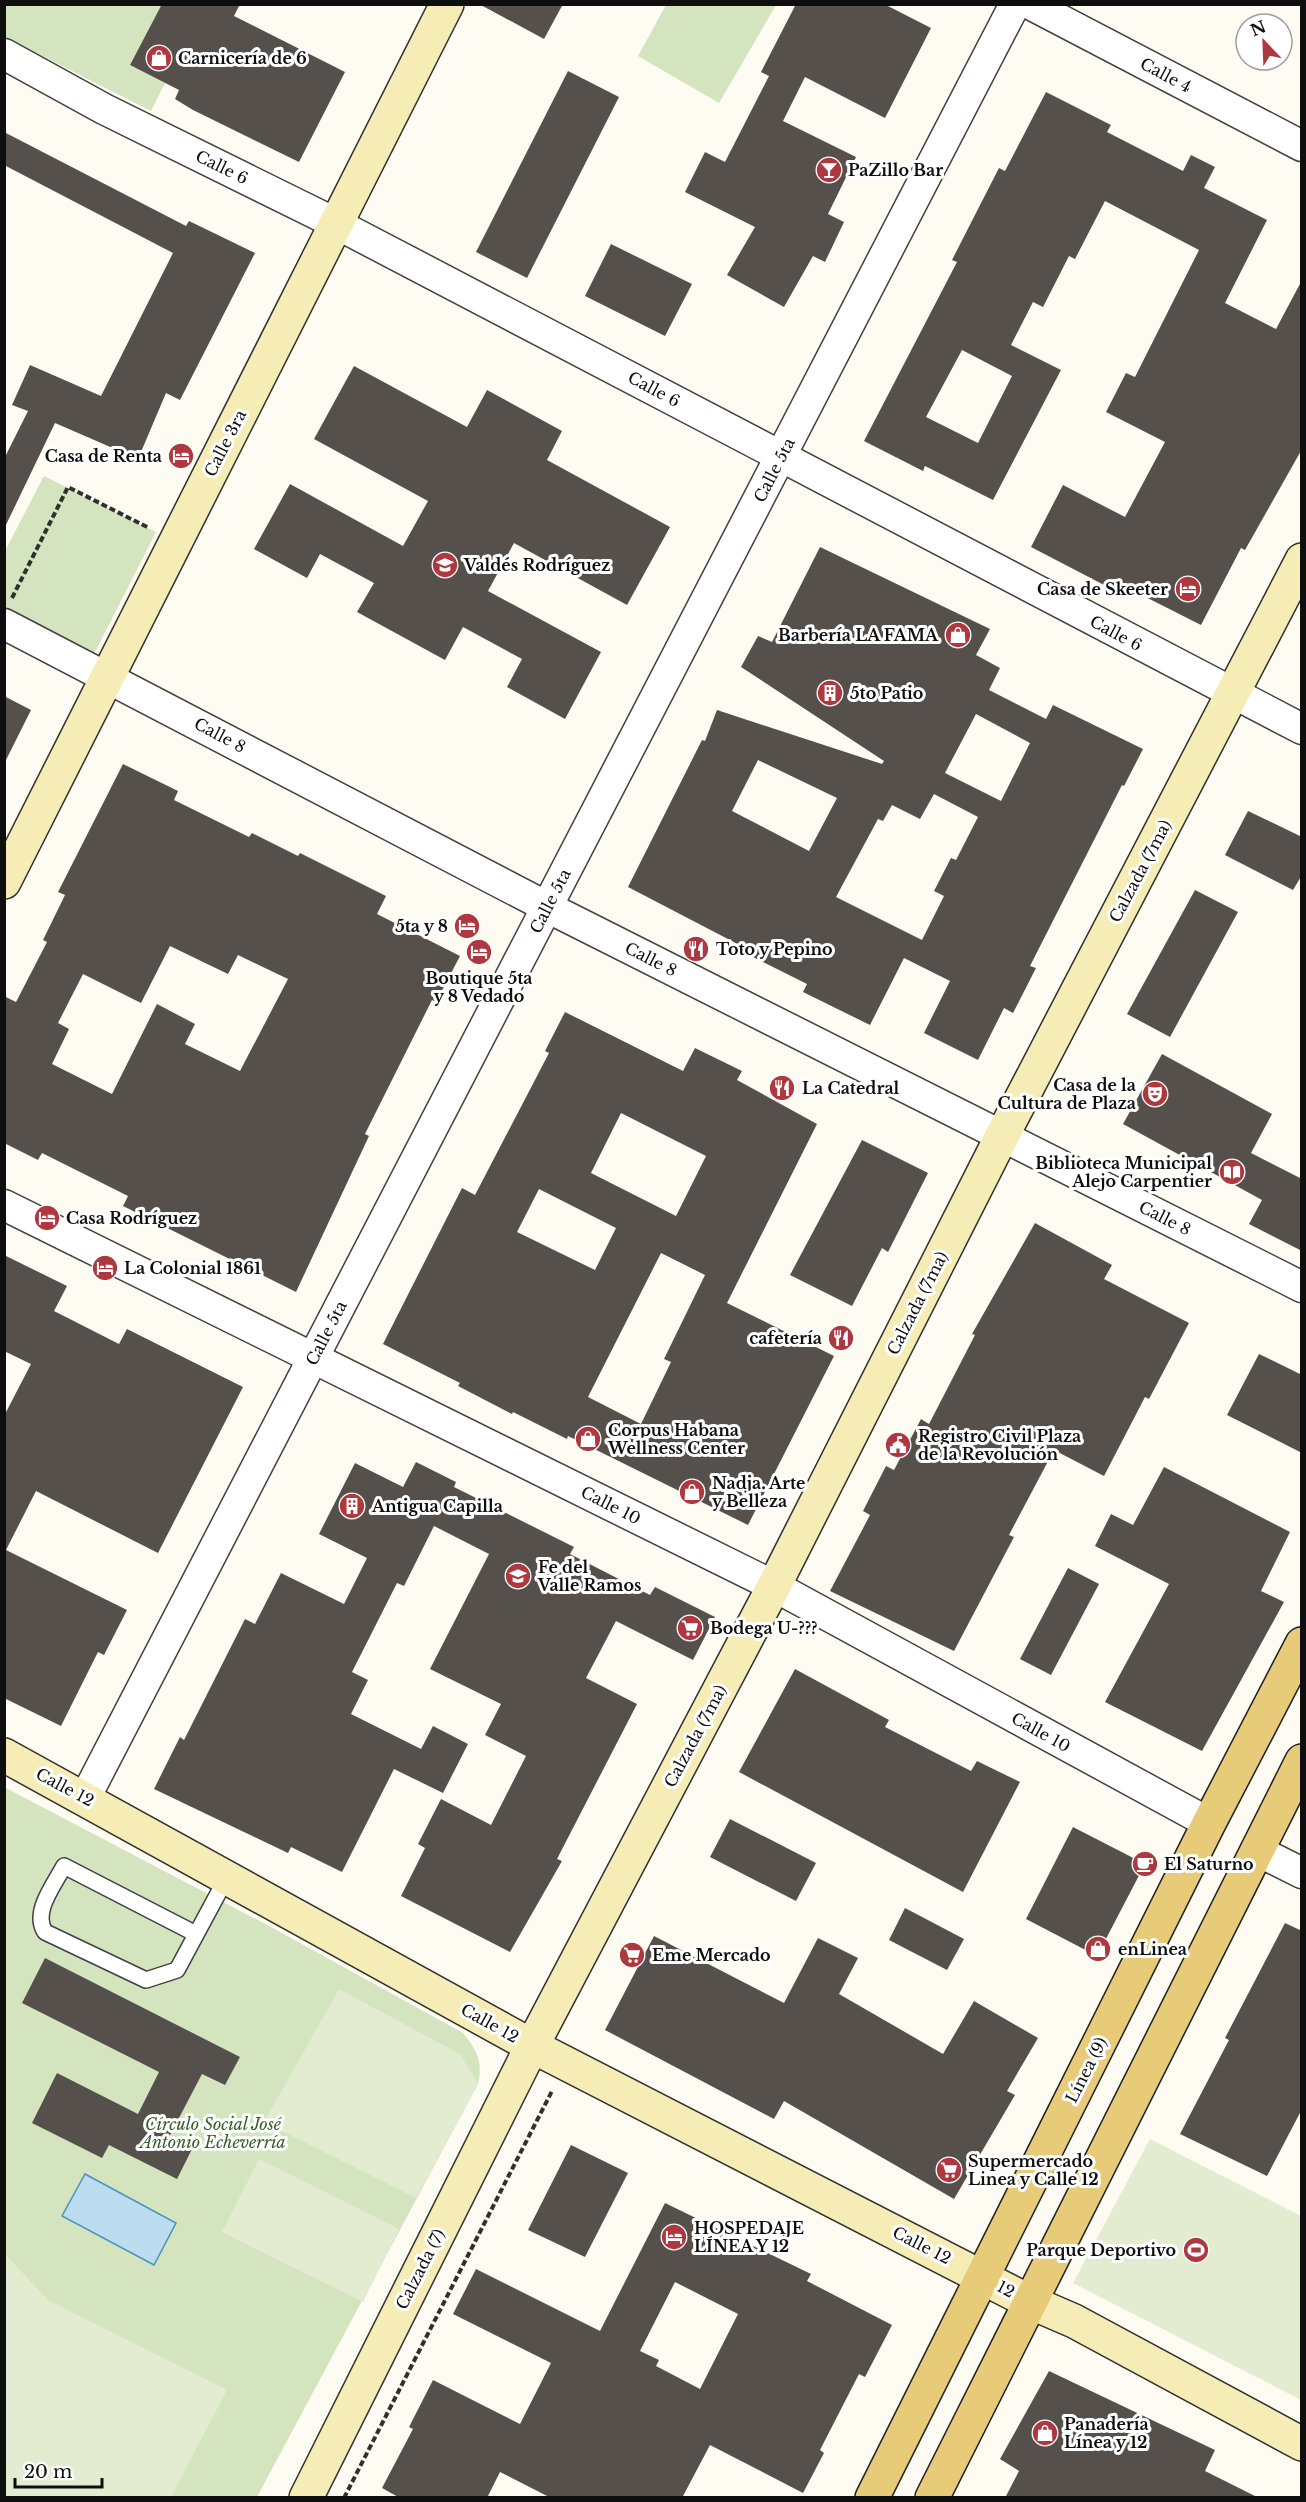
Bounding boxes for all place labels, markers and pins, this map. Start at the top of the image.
shop icon: Carnicería de 6 [144,43,174,73]
place label: Carnicería de 6 [178,48,307,68]
bar icon: PaZillo Bar [814,155,844,185]
place label: PaZillo Bar [848,160,943,180]
hotel icon: Casa de Renta [166,441,196,471]
place label: Casa de Renta [45,446,162,466]
school or university icon: Valdés Rodríguez [430,550,460,580]
place label: Valdés Rodríguez [463,555,610,575]
hotel icon: Casa de Skeeter [1173,574,1203,604]
place label: Casa de Skeeter [1037,579,1168,599]
shop icon: Barbería LA FAMA [943,620,973,650]
place label: Barbería LA FAMA [778,625,939,645]
building icon: 5to Patio [815,678,845,708]
place label: 5to Patio [850,683,923,703]
hotel icon: 5ta y 8 [452,911,482,941]
place label: 5ta y 8 [395,916,448,936]
restaurant icon: Toto y Pepino [681,934,711,964]
hotel icon: Boutique 5ta y 8 Vedado [464,937,494,967]
place label: Toto y Pepino [716,939,833,959]
place label: Boutique 5ta y 8 Vedado [425,968,533,1006]
restaurant icon: La Catedral [767,1073,797,1103]
place label: Casa de la Cultura de Plaza [998,1075,1136,1113]
place label: La Catedral [802,1078,900,1098]
theatre icon: Casa de la Cultura de Plaza [1140,1079,1170,1109]
place label: Biblioteca Municipal Alejo Carpentier [1035,1153,1212,1191]
library icon: Biblioteca Municipal Alejo Carpentier [1217,1157,1247,1187]
hotel icon: Casa Rodríguez [32,1203,62,1233]
place label: Casa Rodríguez [66,1208,197,1228]
hotel icon: La Colonial 1861 [90,1253,120,1283]
place label: La Colonial 1861 [124,1258,261,1278]
restaurant icon: cafetería [826,1323,856,1353]
place label: cafetería [749,1328,822,1348]
place label: Corpus Habana Wellness Center [607,1420,745,1458]
shop icon: Corpus Habana Wellness Center [573,1424,603,1454]
place label: Registro Civil Plaza de la Revolución [918,1426,1081,1464]
public building icon: Registro Civil Plaza de la Revolución [883,1430,913,1460]
place label: Nadja. Arte y Belleza [712,1473,805,1511]
shop icon: Nadja. Arte y Belleza [677,1477,707,1507]
building icon: Antigua Capilla [337,1491,367,1521]
place label: Antigua Capilla [371,1496,503,1516]
place label: Fe del Valle Ramos [537,1557,642,1595]
school or university icon: Fe del Valle Ramos [503,1561,533,1591]
supermarket icon: Bodega U-??? [675,1613,705,1643]
place label: Bodega U-??? [710,1618,818,1638]
cafe icon: El Saturno [1130,1849,1160,1879]
place label: El Saturno [1164,1854,1254,1874]
shop icon: enLinea [1083,1934,1113,1964]
place label: enLinea [1118,1939,1187,1959]
supermarket icon: Eme Mercado [617,1940,647,1970]
place label: Eme Mercado [652,1945,771,1965]
place label: Supermercado Linea y Calle 12 [968,2151,1099,2189]
supermarket icon: Supermercado Linea y Calle 12 [934,2155,964,2185]
place label: HOSPEDAJE LÍNEA Y 12 [694,2218,804,2256]
hotel icon: HOSPEDAJE LÍNEA Y 12 [659,2222,689,2252]
sports icon: Parque Deportivo [1181,2235,1211,2265]
place label: Parque Deportivo [1026,2240,1176,2260]
place label: Panadería Línea y 12 [1064,2414,1149,2452]
shop icon: Panadería Línea y 12 [1030,2418,1060,2448]

